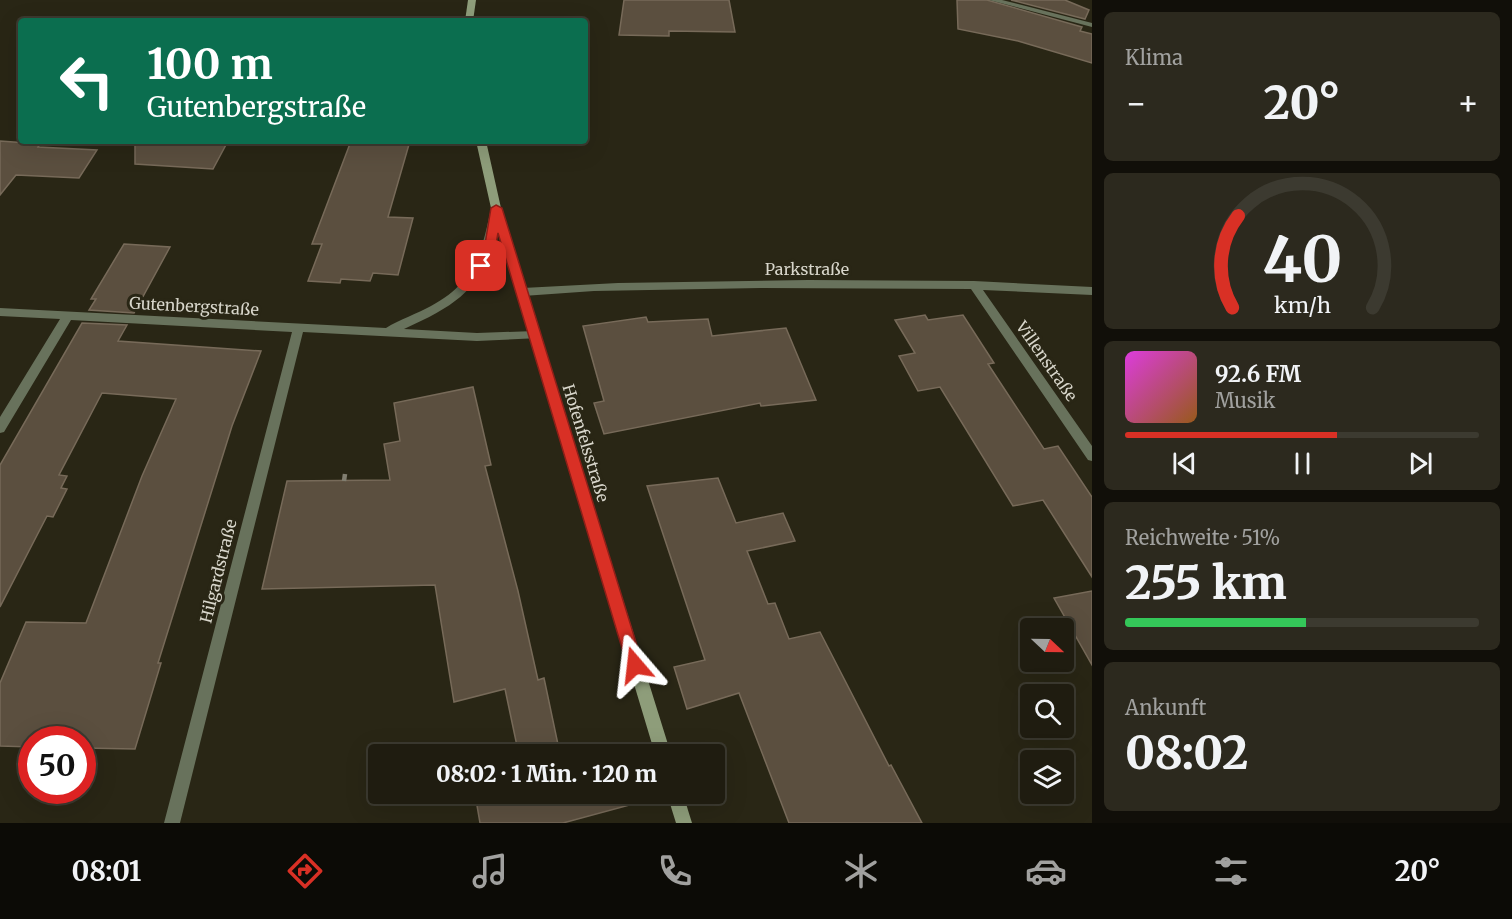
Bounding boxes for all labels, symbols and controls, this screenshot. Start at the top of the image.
text: 100 m [147,38,273,90]
icon: left [48,42,126,120]
text: Klima [1125,45,1183,70]
text: 20° [1264,75,1340,131]
text: − [1125,83,1147,124]
text: + [1457,83,1479,124]
text: Gutenbergstraße [147,90,366,124]
text: 40 [1262,221,1342,299]
pin [455,240,506,291]
icon: arrive [464,249,497,282]
street label: Parkstraße [765,259,849,279]
text: km/h [1274,292,1330,319]
street label: Gutenbergstraße [129,293,259,319]
street label: Villenstraße [1011,316,1082,405]
text: 92.6 FM [1215,360,1301,388]
street label: Hofenfelsstraße [559,382,613,504]
text: Musik [1215,388,1275,413]
icon: previous [1168,447,1201,480]
icon: pause [1286,447,1319,480]
icon: next [1404,447,1437,480]
street label: Hilgardstraße [195,517,241,625]
text: Reichweite · 51% [1125,525,1280,550]
text: 255 km [1125,555,1287,611]
north arrow [1020,618,1074,672]
map controls [1020,618,1074,804]
position arrow [603,633,667,697]
button: search [1020,684,1074,738]
text: Ankunft [1125,695,1206,720]
text: 08:02 [1125,725,1248,781]
speed limit sign: 50 [18,726,96,804]
button: layers [1020,750,1074,804]
text: 08:02 · 1 Min. · 120 m [436,760,657,788]
icon: directions [284,850,326,892]
icon: music [469,850,511,892]
icon: phone [654,850,696,892]
icon: climate [840,850,882,892]
icon: car [1025,850,1067,892]
icon: filters [1210,850,1252,892]
text: 08:01 [72,854,141,888]
text: 20° [1395,854,1440,888]

